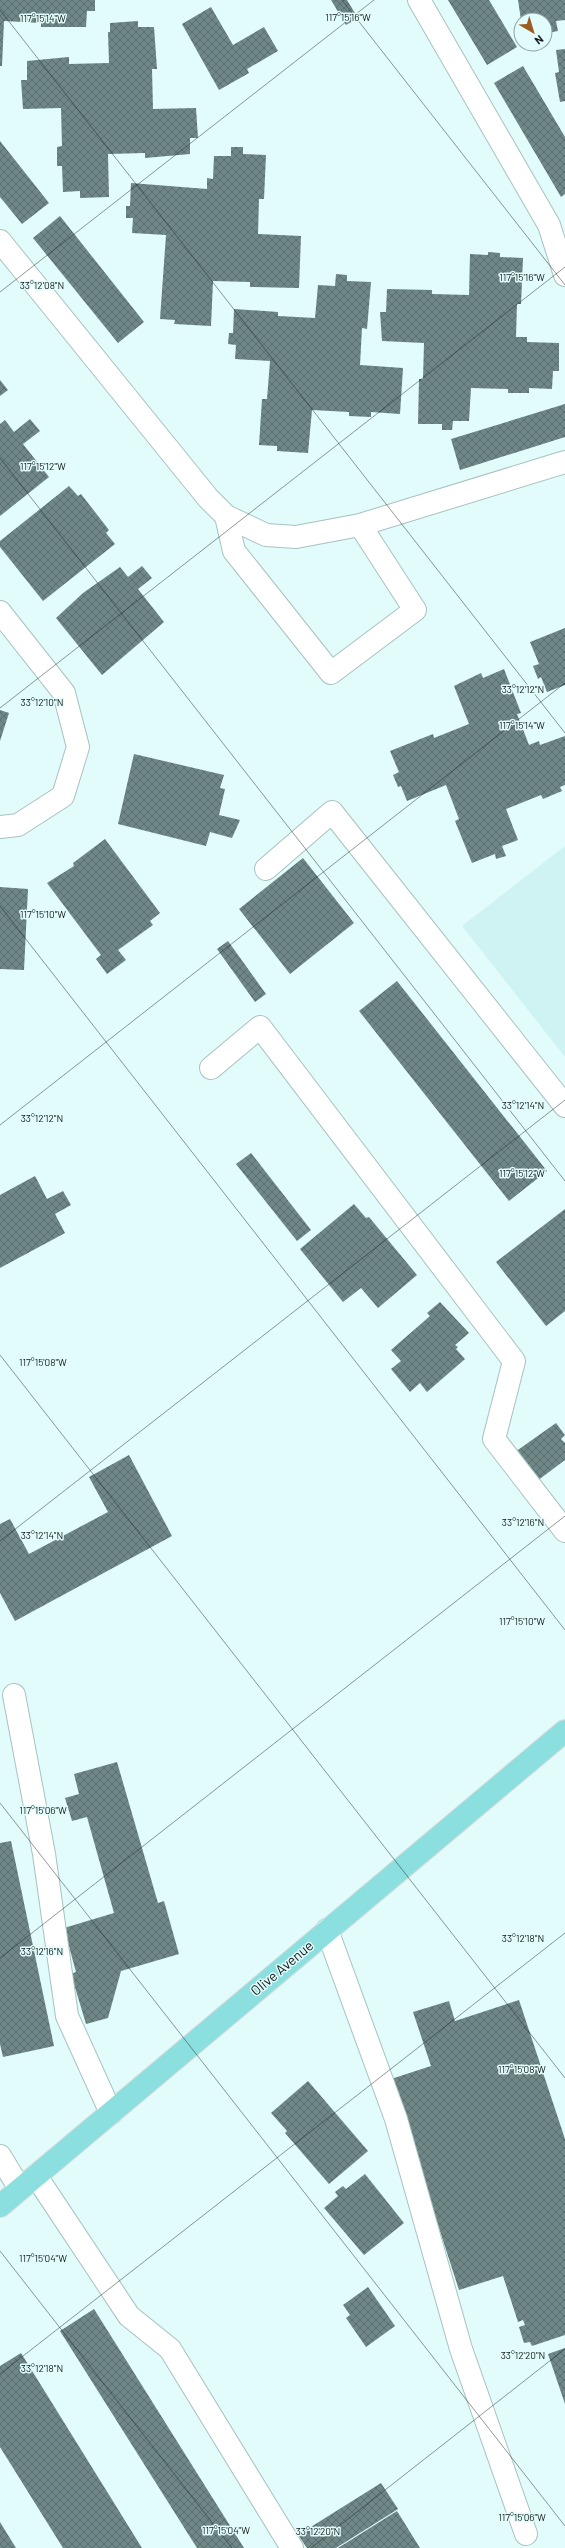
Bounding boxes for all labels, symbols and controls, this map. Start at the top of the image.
text: 117°15'16"W [325,11,371,23]
text: 117°15'14"W [20,12,66,24]
north arrow [513,12,553,52]
text: N [533,33,546,48]
text: 117°15'16"W [499,271,545,283]
text: 33°12'08"N [20,279,64,291]
text: 117°15'12"W [20,460,66,472]
text: 33°12'12"N [502,683,544,695]
text: 33°12'10"N [21,696,63,708]
text: 117°15'14"W [499,719,545,731]
text: 117°15'10"W [20,908,66,920]
text: 33°12'14"N [502,1099,544,1111]
text: 33°12'12"N [21,1112,63,1124]
text: 117°15'12"W [499,1167,545,1179]
text: 117°15'08"W [19,1356,67,1368]
text: 33°12'16"N [502,1516,544,1528]
text: 33°12'14"N [21,1529,63,1541]
text: 117°15'10"W [499,1615,545,1627]
text: 117°15'06"W [19,1804,67,1816]
text: 33°12'18"N [502,1932,544,1944]
street label: Olive Avenue [247,1936,317,1999]
text: 33°12'16"N [21,1945,63,1957]
text: 117°15'08"W [498,2063,546,2075]
text: 117°15'04"W [19,2252,67,2264]
text: 33°12'20"N [501,2349,545,2361]
text: 33°12'18"N [21,2362,63,2374]
text: 117°15'06"W [498,2511,546,2523]
text: 117°15'04"W [202,2524,250,2536]
text: 33°12'20"N [296,2525,340,2537]

